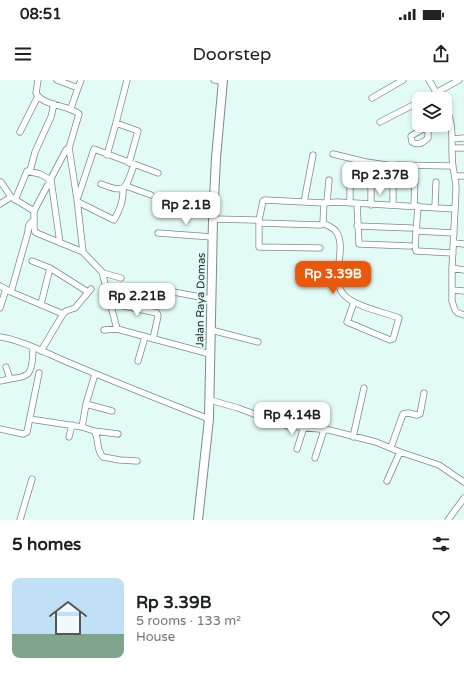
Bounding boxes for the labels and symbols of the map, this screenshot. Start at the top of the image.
pin: Rp 2.37B [339,162,421,196]
pin: Rp 2.1B [149,192,223,226]
street label: Jalan Raya Domas [193,252,208,348]
pin: Rp 3.39B [292,261,374,295]
pin: Rp 2.21B [96,283,178,317]
pin: Rp 4.14B [251,402,333,436]

